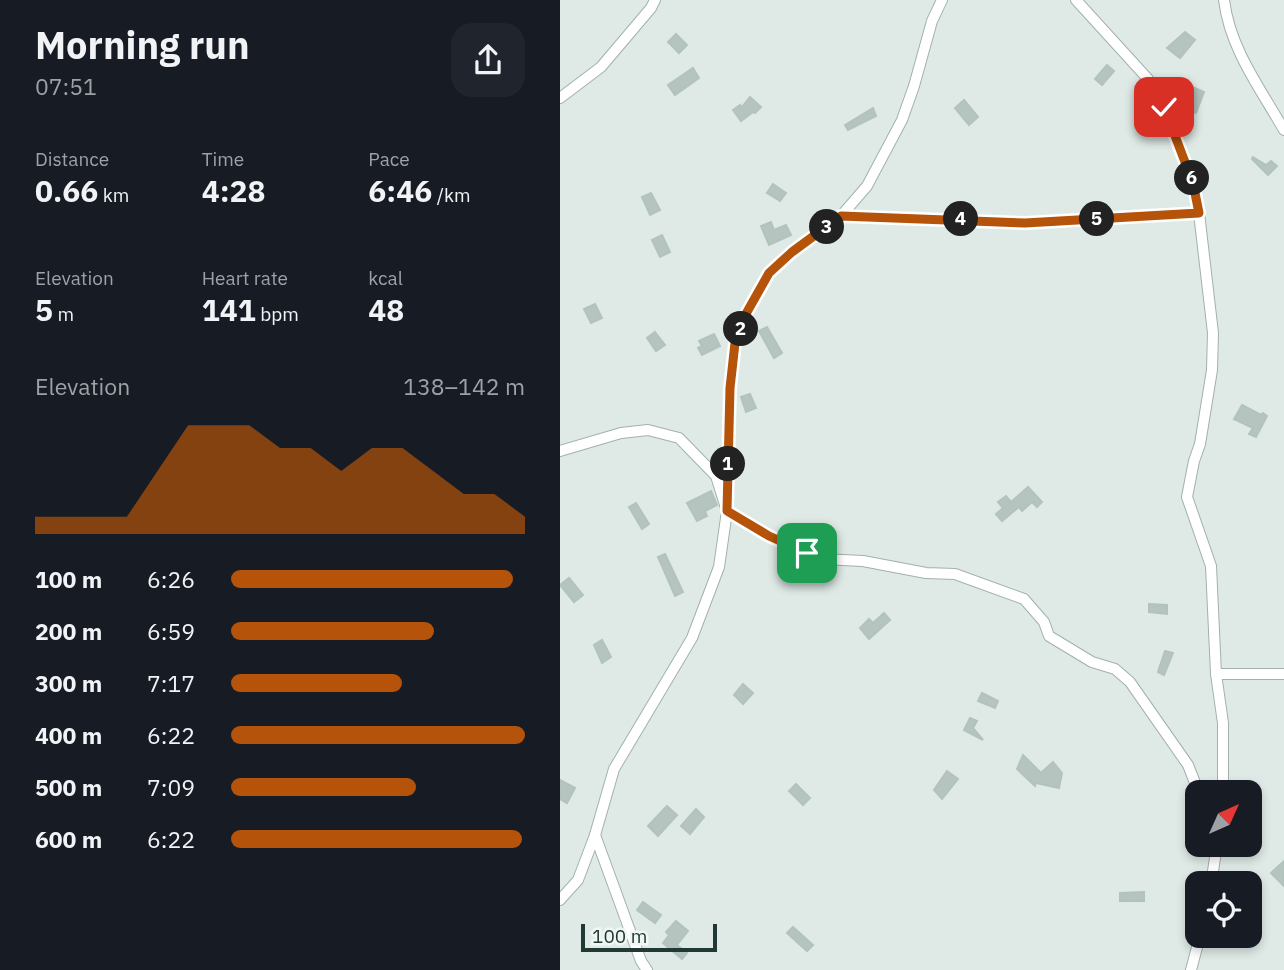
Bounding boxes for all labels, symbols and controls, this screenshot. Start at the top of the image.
text: Morning run [35,20,250,69]
button: share [451,23,525,97]
text: 07:51 [35,71,97,101]
pin [1134,77,1194,137]
icon: check [1145,88,1183,126]
text: Distance [35,147,109,171]
text: Time [202,147,244,171]
text: Pace [368,147,410,171]
pin: 6 [1174,160,1210,196]
text: 6 [1186,165,1197,189]
text: 0.66 [35,171,98,210]
text: 4:28 [202,171,266,210]
text: 6:46 [368,171,432,210]
text: km [98,183,129,207]
text: /km [432,183,471,207]
pin: 4 [944,202,978,236]
pin: 5 [1080,202,1114,236]
text: 4 [955,206,966,230]
text: 5 [1091,206,1102,230]
pin: 3 [810,210,844,244]
text: 3 [821,214,832,238]
text: Elevation [35,266,114,290]
text: Heart rate [202,266,288,290]
text: kcal [368,266,403,290]
text: 5 [35,290,53,329]
text: 141 [202,290,256,329]
text: 48 [368,290,404,329]
text: m [53,302,74,326]
text: bpm [256,302,299,326]
pin: 2 [724,312,758,346]
text: 2 [735,316,746,340]
text: Elevation [35,371,130,401]
text: 138–142 m [403,371,525,401]
pin: 1 [710,447,746,482]
text: 1 [722,451,733,475]
pin [777,523,837,583]
icon: arrive [788,534,826,572]
text: 100 m [35,564,102,594]
text: 6:26 [147,564,195,594]
text: 200 m [35,616,102,646]
text: 6:59 [147,616,195,646]
text: 300 m [35,668,102,698]
text: 7:17 [147,668,195,698]
text: 400 m [35,720,102,750]
text: 6:22 [147,720,195,750]
text: 500 m [35,772,102,802]
text: 7:09 [147,772,195,802]
north arrow [1185,780,1262,858]
map controls [1185,780,1262,948]
text: 600 m [35,824,102,854]
text: 6:22 [147,824,195,854]
button: locate [1185,871,1262,948]
scale bar [581,921,718,953]
text: 100 m [592,924,647,948]

